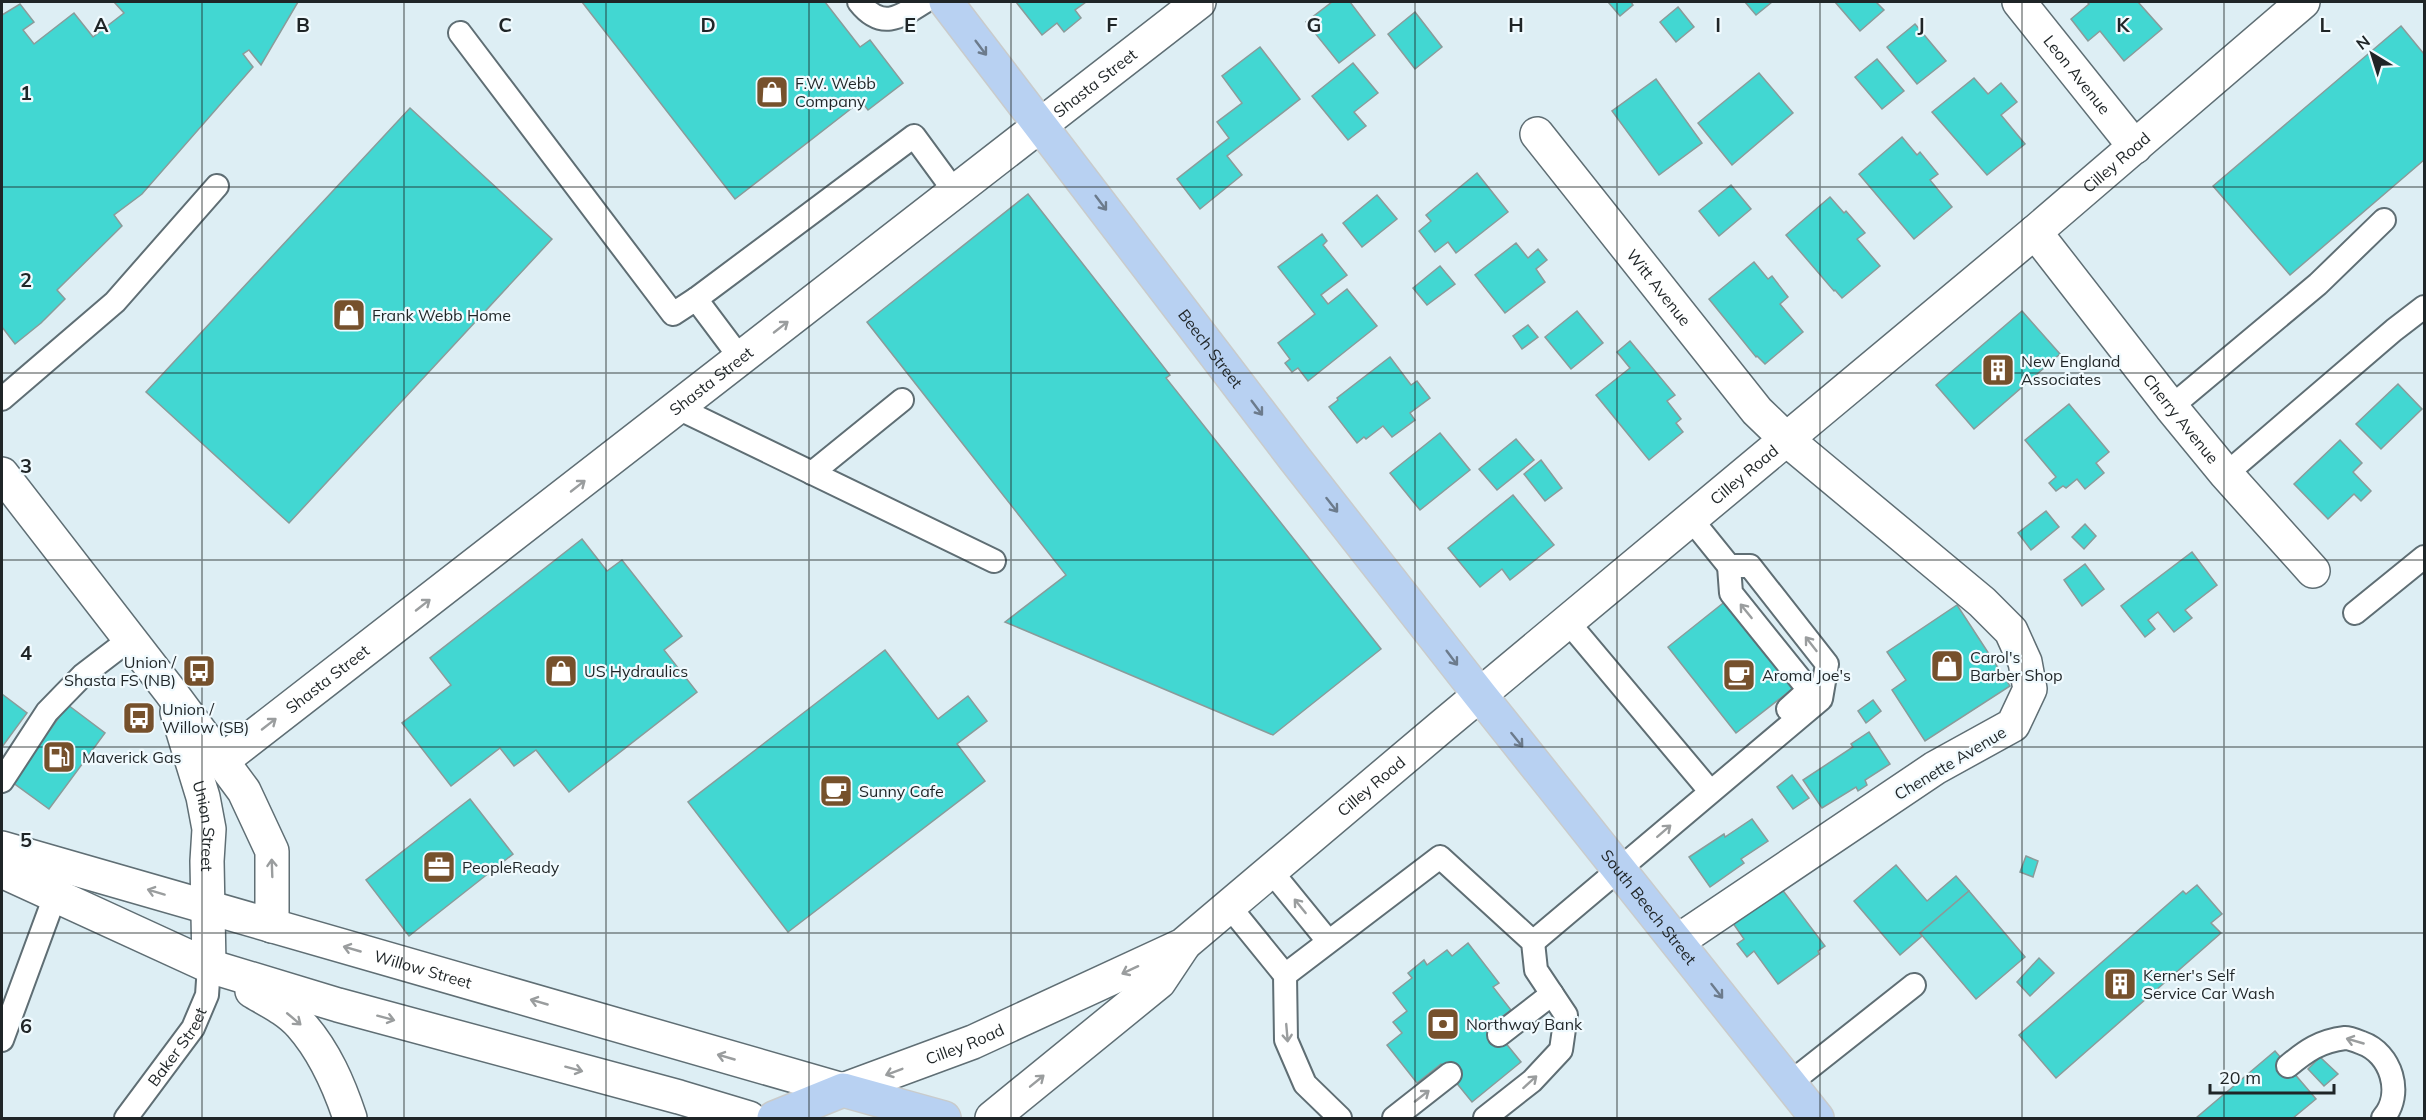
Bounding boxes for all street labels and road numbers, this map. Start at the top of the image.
street label: Leon Avenue [2039,31,2115,118]
street label: Shasta Street [1049,44,1141,122]
street label: Cilley Road [2078,128,2154,197]
street label: Witt Avenue [1622,245,1696,330]
street label: Beech Street [1174,305,1247,392]
street label: Shasta Street [665,342,757,420]
street label: Cherry Avenue [2139,370,2223,468]
street label: Cilley Road [1706,440,1782,509]
street label: Shasta Street [281,640,373,718]
street label: Chenette Avenue [1891,722,2009,804]
street label: Cilley Road [1333,752,1409,821]
street label: Union Street [189,778,219,872]
street label: South Beech Street [1597,845,1701,969]
street label: Willow Street [372,946,474,993]
street label: Baker Street [143,1004,211,1090]
street label: Cilley Road [923,1019,1007,1069]

